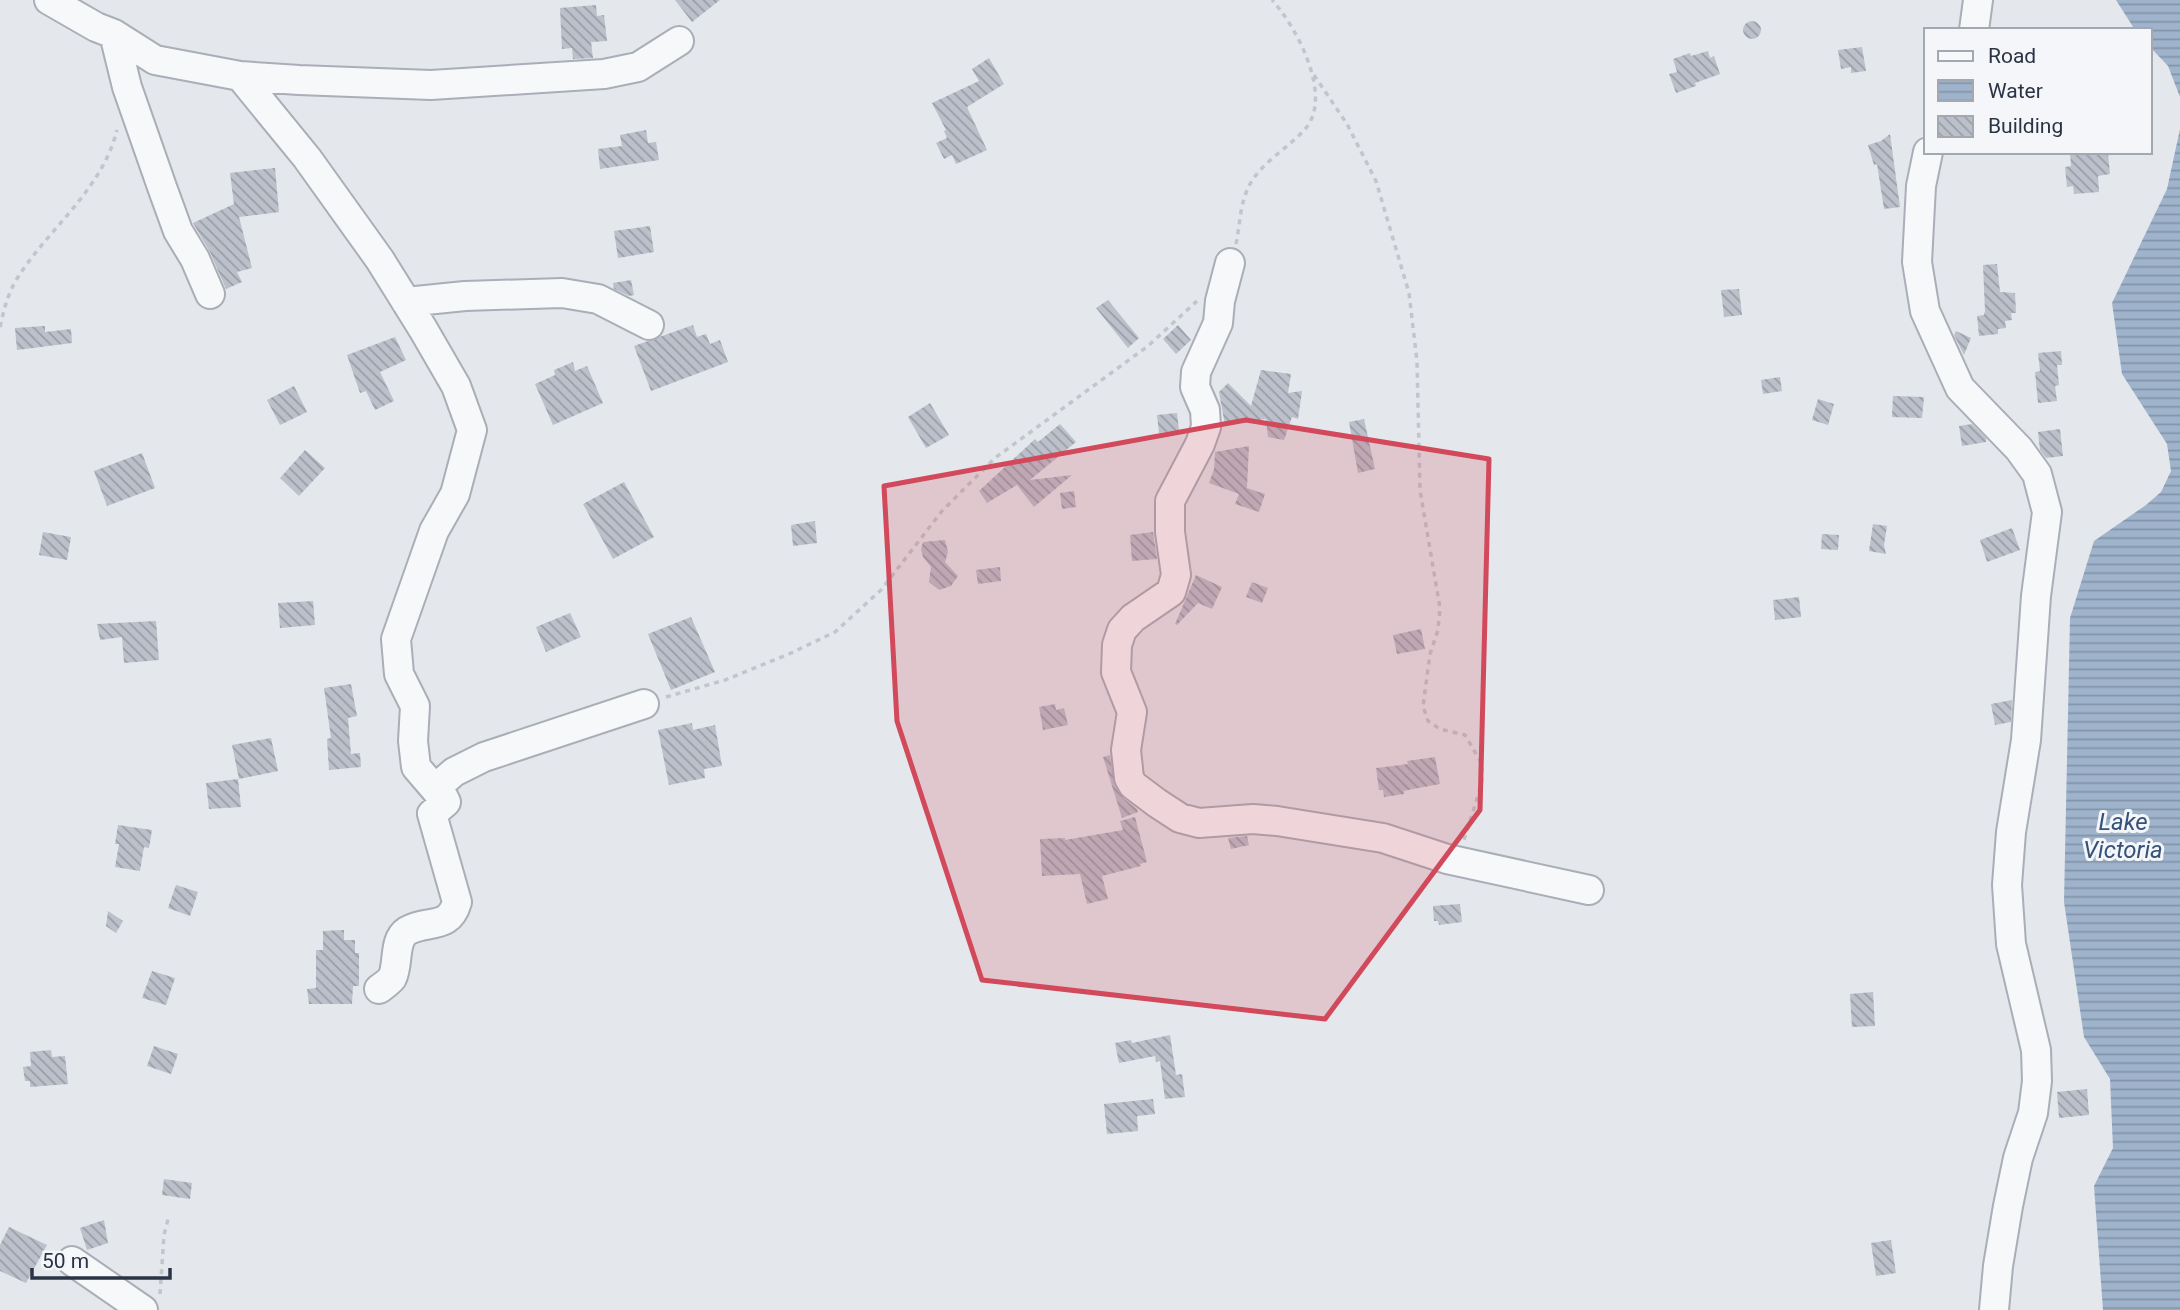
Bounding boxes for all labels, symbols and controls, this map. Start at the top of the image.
legend [1924,28,2152,154]
text: Road [1988,44,2036,68]
text: Water [1988,79,2043,103]
text: Building [1988,114,2063,138]
water label: Lake Victoria [2083,808,2163,864]
scale bar [32,1236,170,1280]
text: 50 m [42,1249,89,1273]

